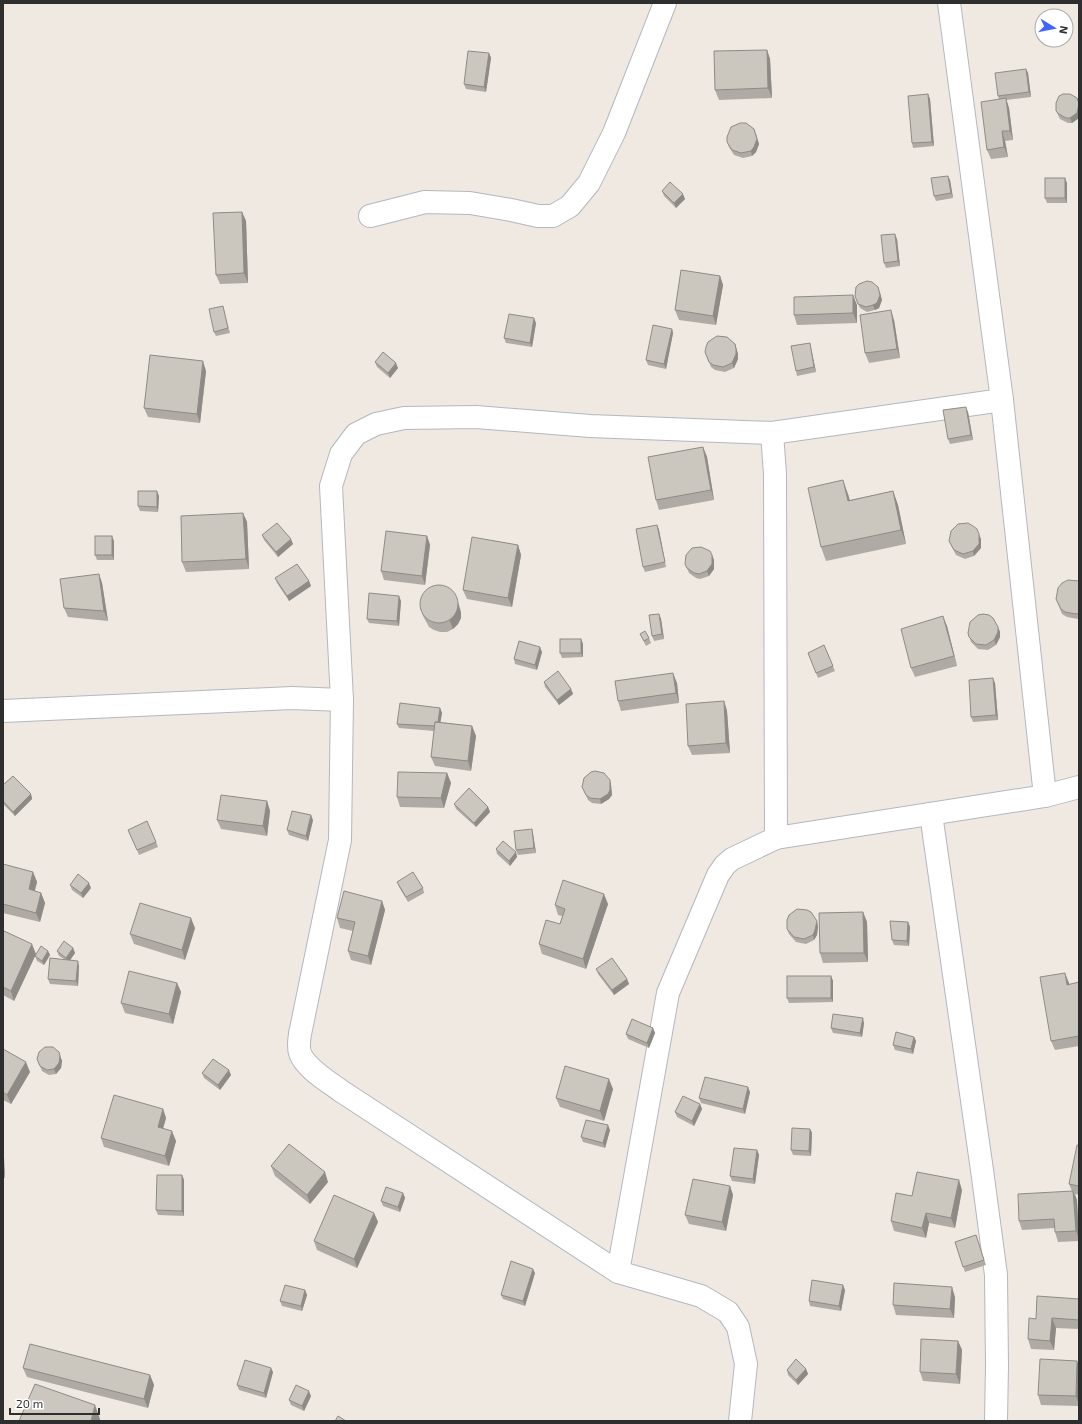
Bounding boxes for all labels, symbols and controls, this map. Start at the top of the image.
north arrow [1034,8,1074,48]
text: N [1057,25,1071,35]
scale bar [10,1390,99,1416]
text: 20 m [16,1396,43,1410]

